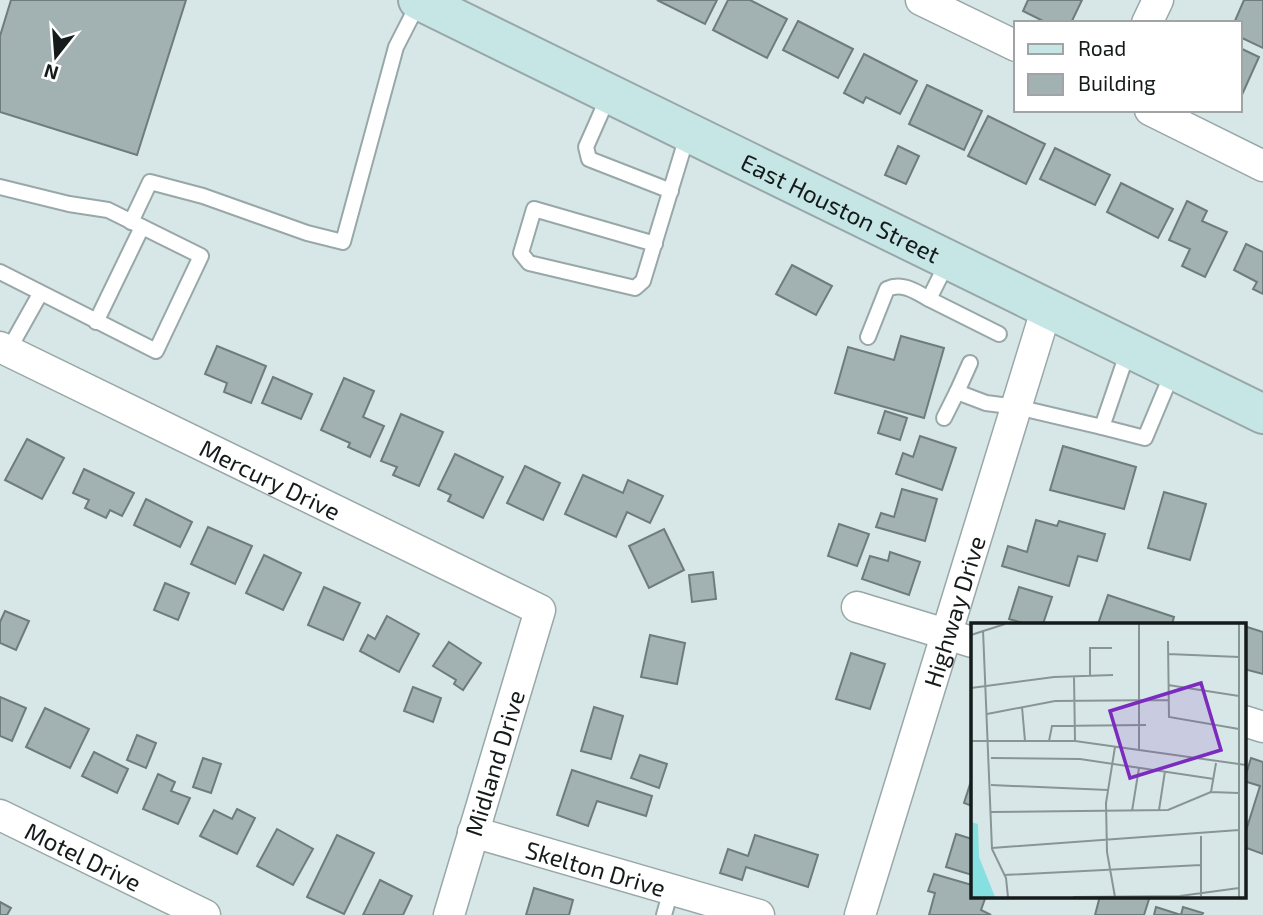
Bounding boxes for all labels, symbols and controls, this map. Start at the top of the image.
north arrow [21,21,91,91]
legend [1014,21,1242,112]
text: Road [1078,35,1126,60]
text: N [41,60,61,86]
text: Building [1078,70,1156,95]
street label: East Houston Street [737,146,945,268]
street label: Mercury Drive [196,432,346,525]
street label: Highway Drive [917,532,990,690]
inset map [971,623,1246,898]
street label: Midland Drive [458,687,530,839]
street label: Motel Drive [21,815,146,896]
street label: Skelton Drive [523,834,669,902]

